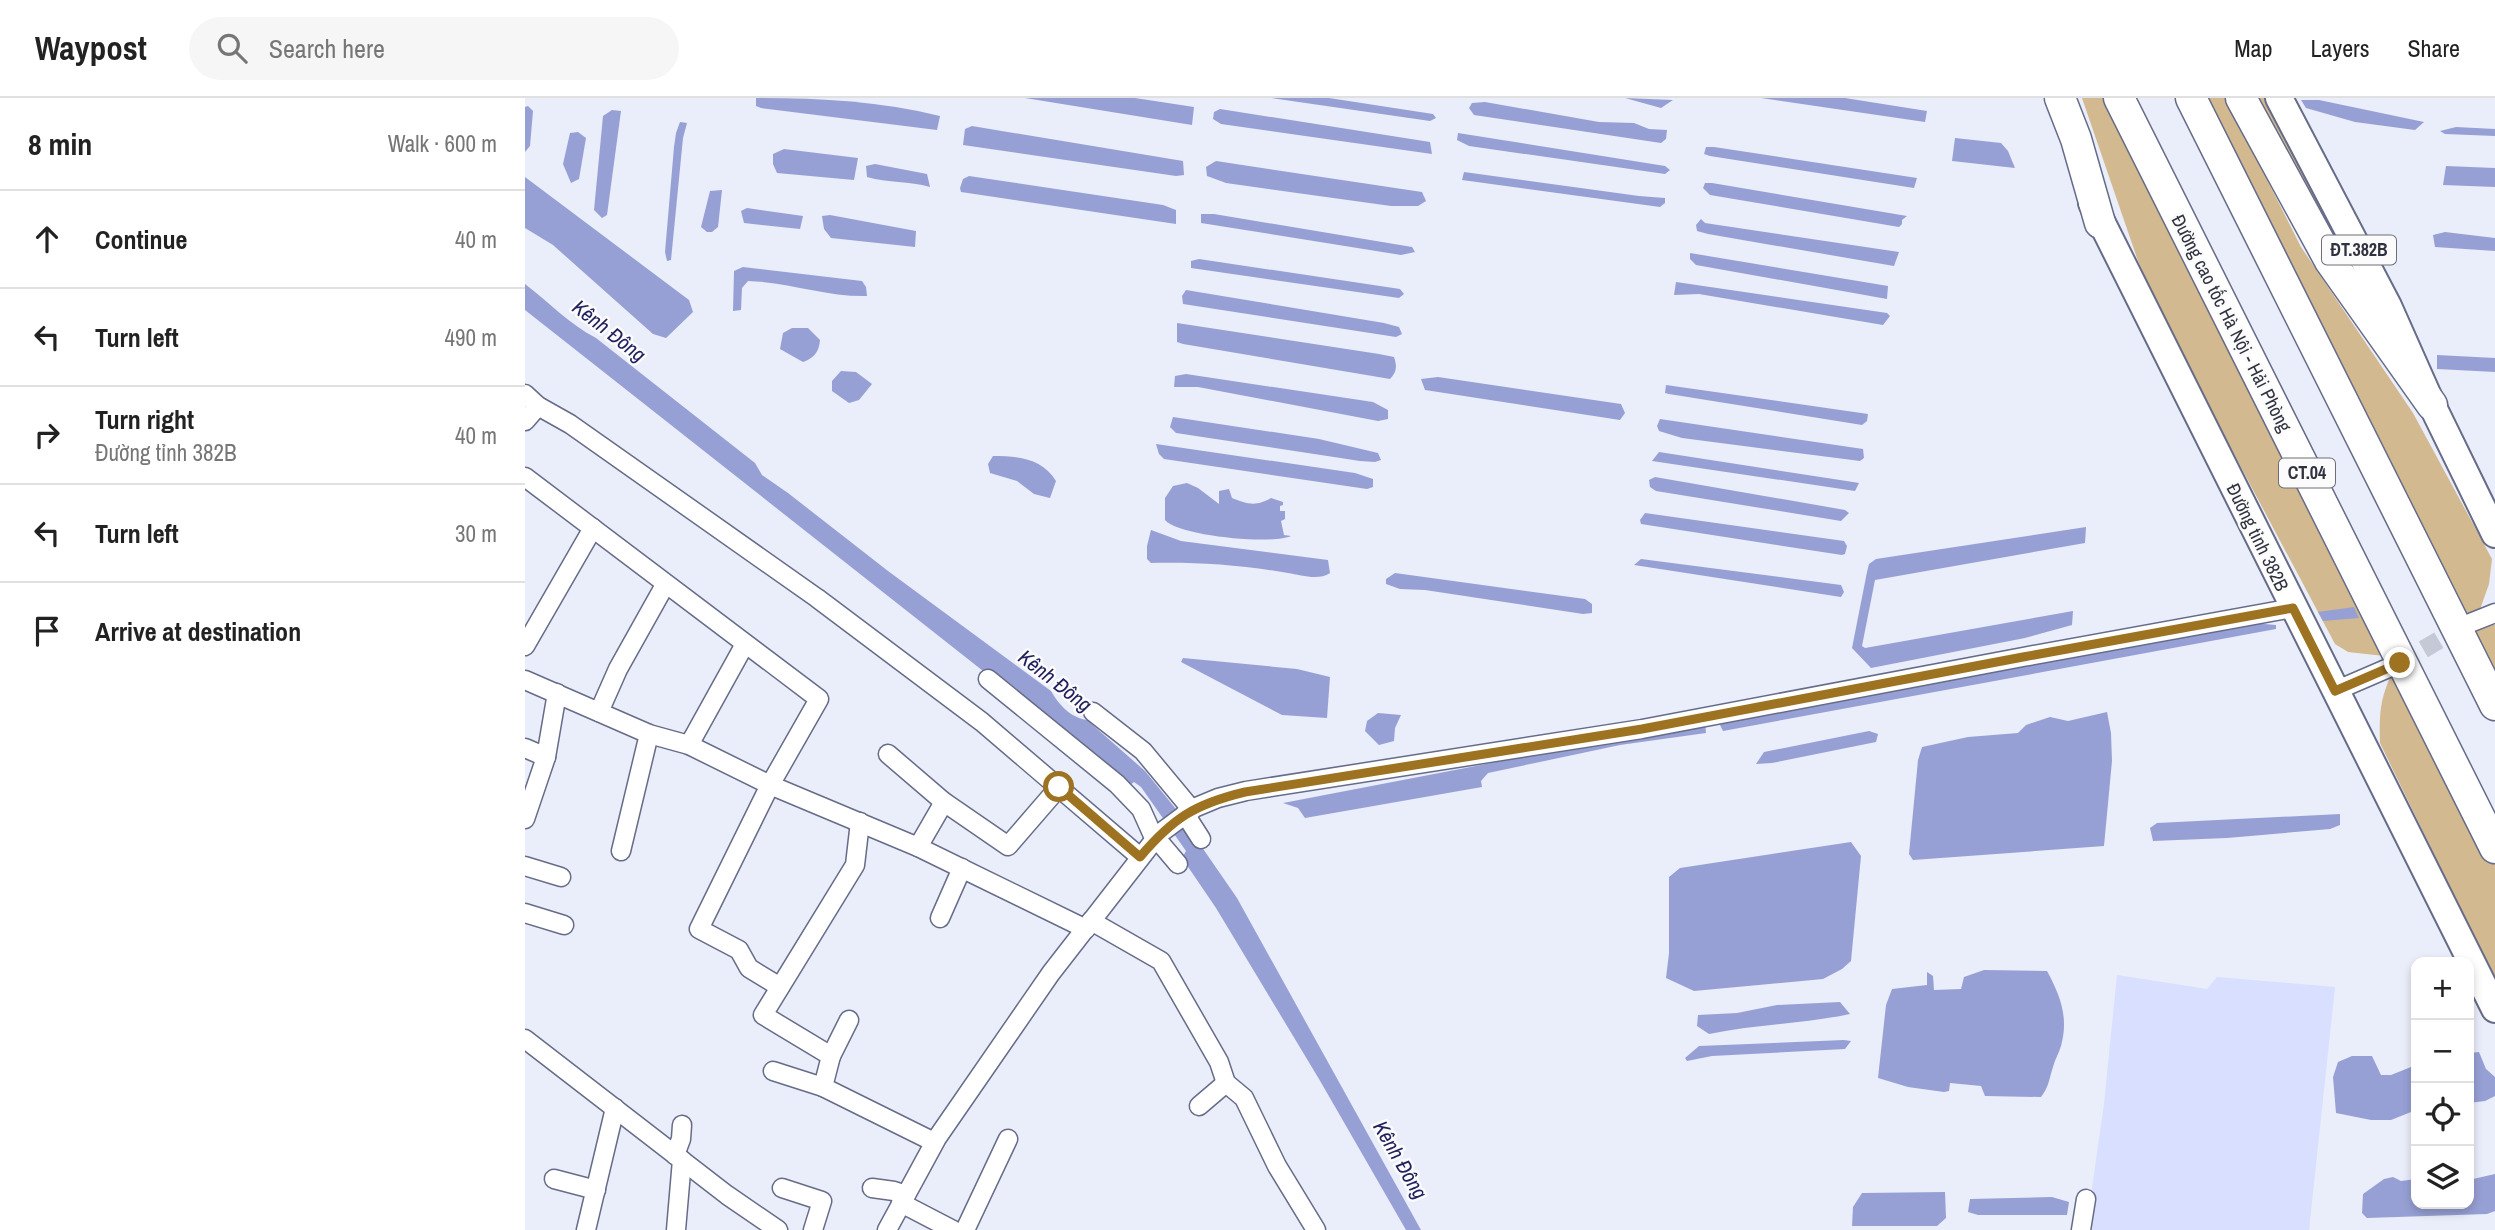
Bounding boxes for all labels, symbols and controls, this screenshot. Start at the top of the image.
search box [189,17,679,80]
text: Waypost [35,26,147,70]
icon: search [213,29,251,67]
text: Search here [269,31,385,66]
text: Map [2234,32,2272,64]
text: Layers [2310,32,2369,64]
text: Share [2407,32,2460,64]
text: 8 min [28,124,92,164]
text: Walk · 600 m [388,128,497,159]
street label: Đường cao tốc Hà Nội - Hải Phòng [2166,210,2298,436]
icon: ahead [28,220,66,258]
text: Continue [95,222,187,257]
text: 40 m [455,224,497,255]
road number: ĐT.382B [2322,236,2396,265]
water label: Kênh Đông [566,293,653,369]
icon: left [28,318,66,356]
text: Turn left [95,320,179,355]
text: 490 m [445,322,497,353]
text: Turn right [95,402,194,437]
icon: right [28,416,66,454]
text: 40 m [455,420,497,451]
text: Đường tỉnh 382B [95,437,237,468]
road number: CT.04 [2279,458,2335,488]
street label: Đường tỉnh 382B [2221,479,2295,595]
icon: left [28,514,66,552]
text: Turn left [95,516,179,551]
text: 30 m [455,518,497,549]
icon: arrive [28,612,66,650]
text: Arrive at destination [95,614,301,649]
water label: Kênh Đông [1012,643,1099,719]
route end [2384,647,2415,678]
route start [1043,771,1074,802]
map controls [2411,957,2474,1209]
button: + [2411,957,2474,1020]
button: − [2411,1020,2474,1083]
button: locate [2411,1083,2474,1146]
water label: Kênh Đông [1366,1115,1435,1205]
button: layers [2411,1146,2474,1209]

